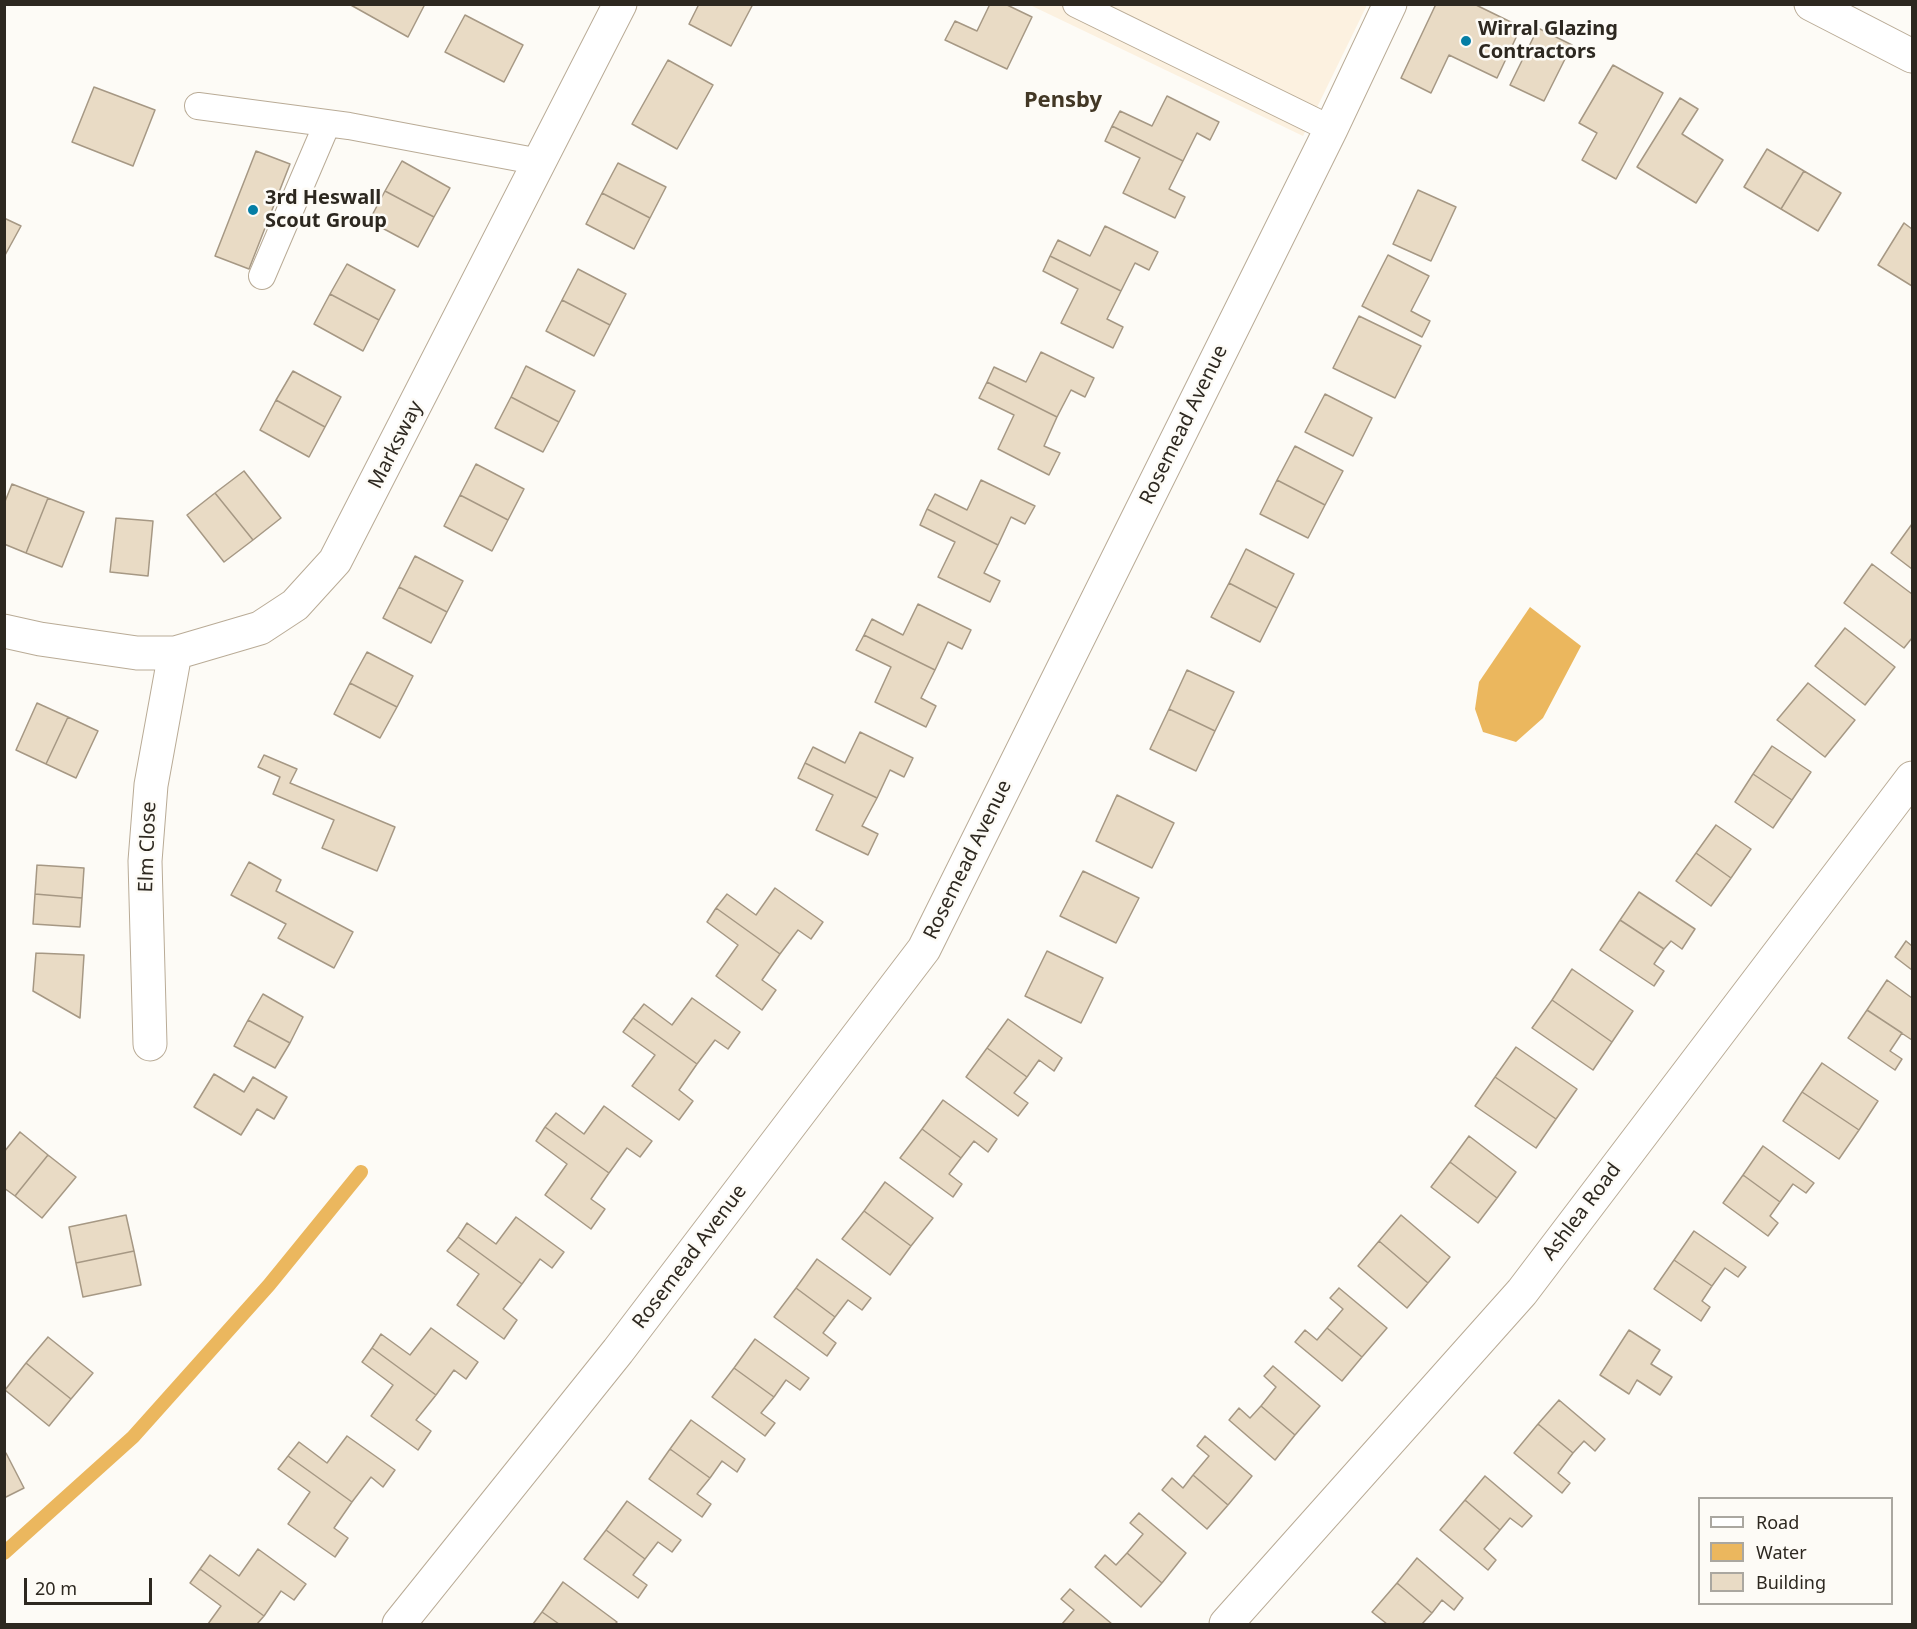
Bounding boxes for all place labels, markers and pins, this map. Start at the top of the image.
place label: Wirral Glazing Contractors [1478,17,1618,64]
marker: Wirral Glazing Contractors [1459,34,1473,48]
place label: 3rd Heswall Scout Group [265,186,387,233]
marker: 3rd Heswall Scout Group [246,203,260,217]

